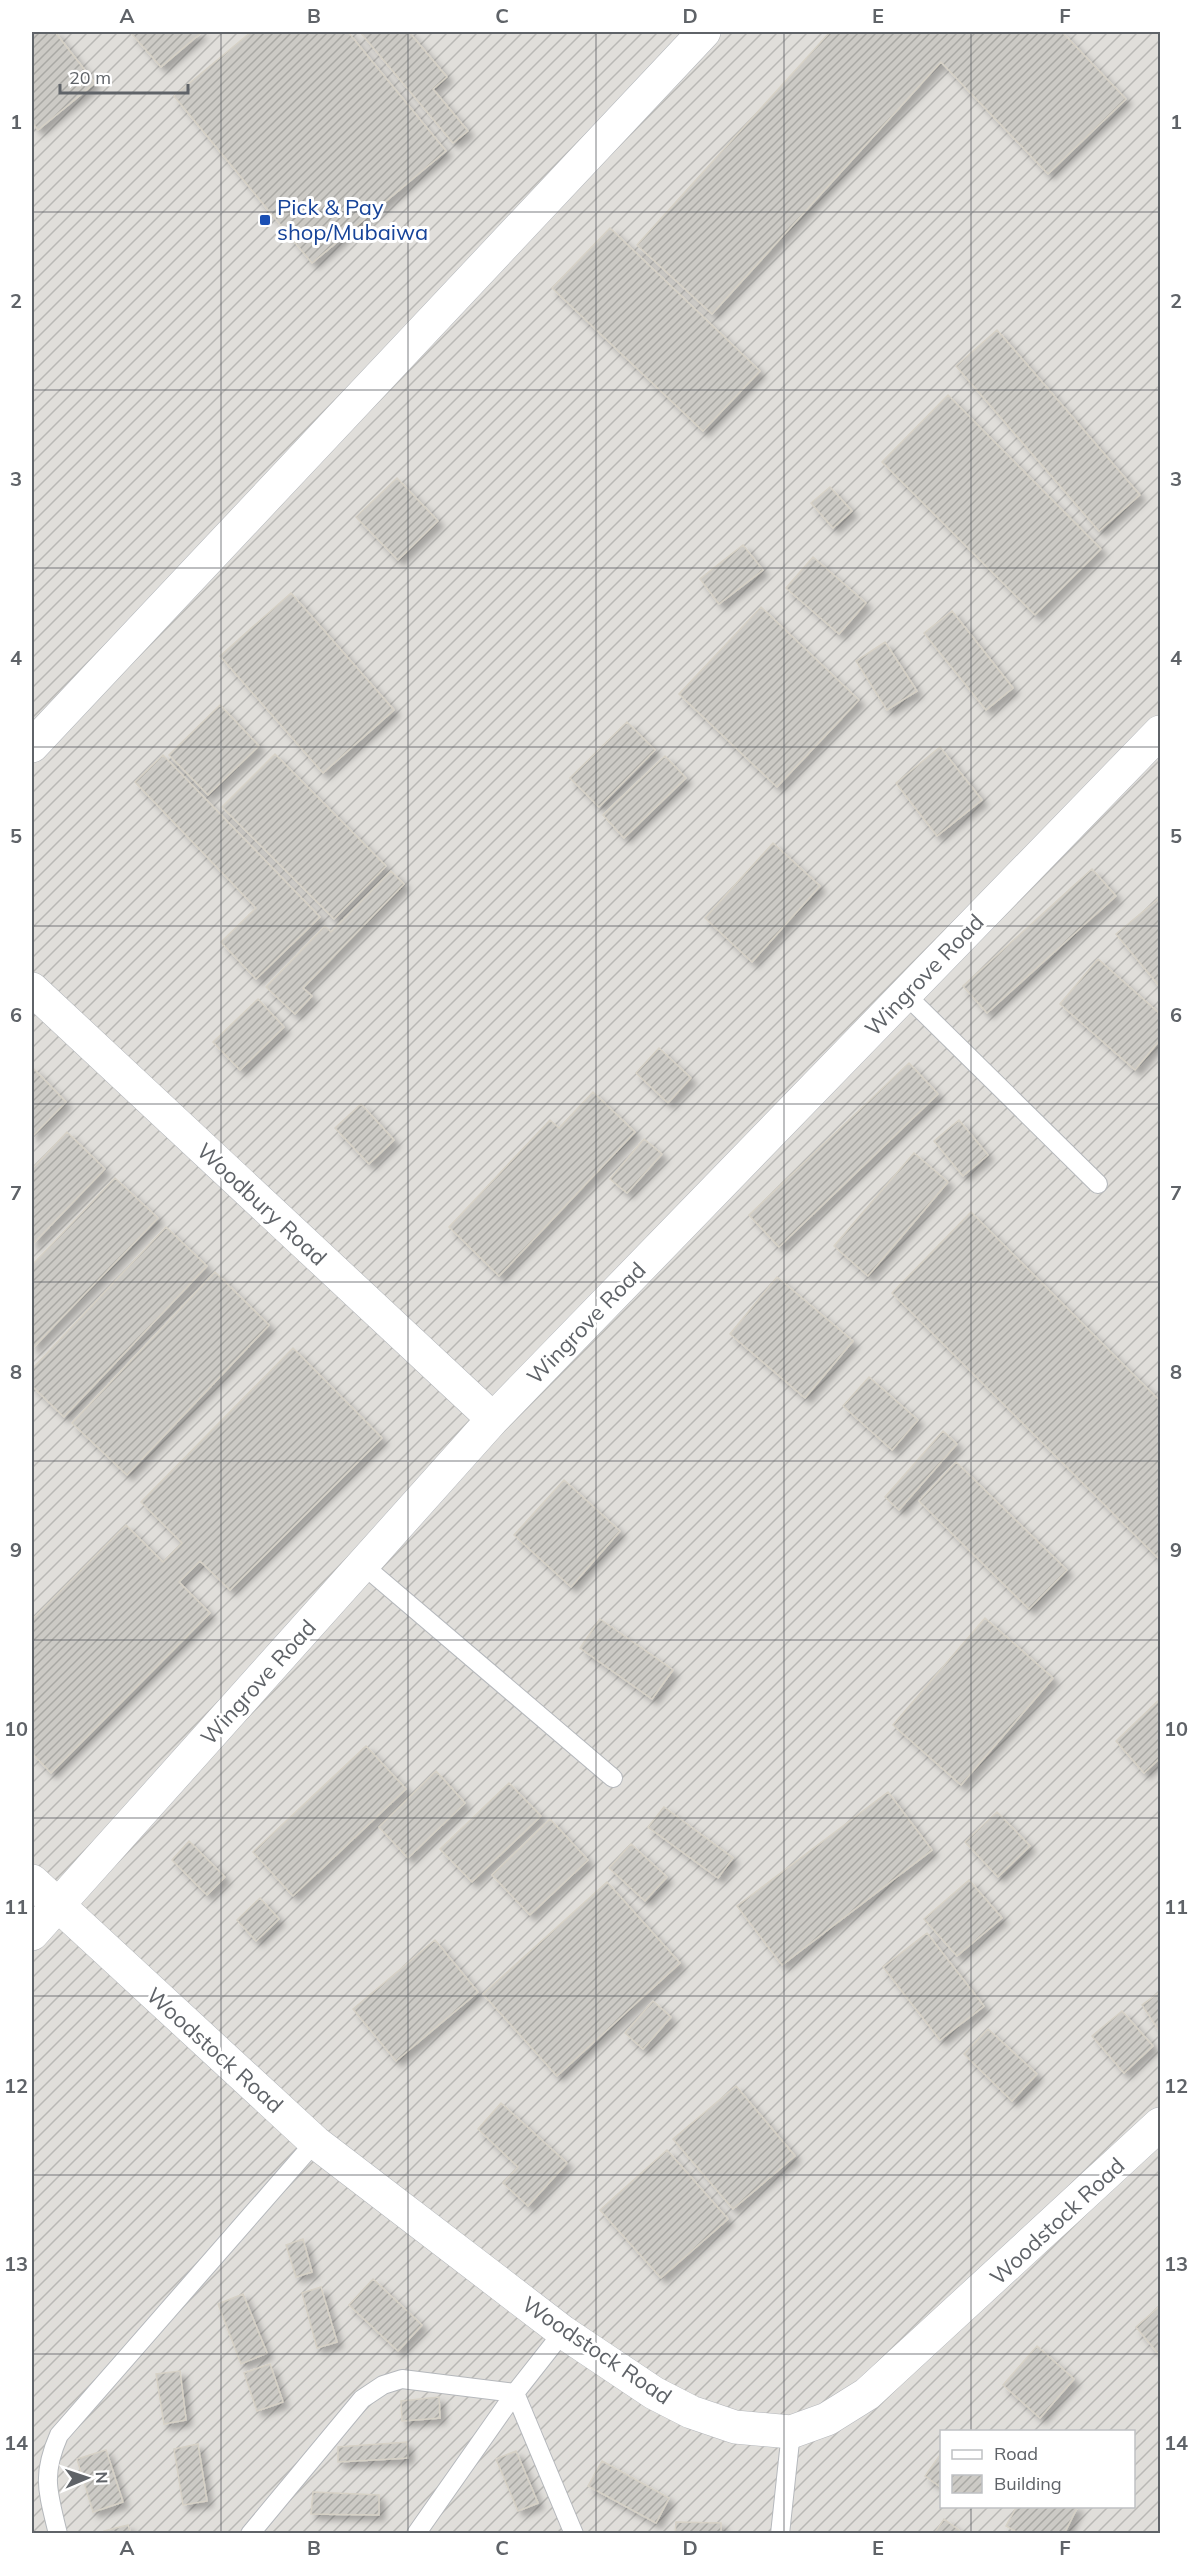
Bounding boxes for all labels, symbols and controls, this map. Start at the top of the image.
text: A [120,3,135,28]
text: B [307,3,321,28]
text: C [495,3,509,28]
text: D [682,3,698,28]
text: E [872,3,884,28]
text: F [1059,3,1071,28]
scale bar [60,57,188,95]
text: 20 m [69,66,111,89]
text: 1 [10,109,22,134]
text: 1 [1170,109,1182,134]
place label: Pick & Pay shop/Mubaiwa [277,193,428,246]
marker: Pick & Pay shop/Mubaiwa [258,213,272,227]
text: 2 [10,288,22,313]
text: 2 [1170,288,1182,313]
text: 3 [10,466,22,491]
text: 3 [1170,466,1182,491]
text: 4 [10,645,22,670]
text: 4 [1170,645,1182,670]
text: 5 [10,823,22,848]
text: 5 [1170,823,1182,848]
street label: Wingrove Road [859,908,989,1042]
text: 6 [10,1002,22,1027]
text: 6 [1170,1002,1182,1027]
street label: Woodbury Road [191,1137,333,1271]
text: 7 [10,1180,22,1205]
text: 7 [1170,1180,1182,1205]
street label: Wingrove Road [521,1256,651,1390]
text: 8 [10,1359,22,1384]
text: 8 [1170,1359,1182,1384]
text: 9 [10,1537,22,1562]
text: 9 [1170,1537,1182,1562]
street label: Wingrove Road [194,1613,322,1751]
text: 10 [4,1716,28,1741]
text: 10 [1164,1716,1188,1741]
text: 11 [4,1894,28,1919]
text: 11 [1164,1894,1188,1919]
street label: Woodstock Road [141,1981,289,2119]
text: 12 [4,2073,28,2098]
text: 12 [1164,2073,1188,2098]
street label: Woodstock Road [984,2151,1130,2291]
text: 13 [4,2251,28,2276]
text: 13 [1164,2251,1188,2276]
street label: Woodstock Road [517,2290,677,2410]
text: 14 [4,2430,28,2455]
legend [940,2430,1135,2508]
text: 14 [1164,2430,1188,2455]
text: Road [994,2442,1038,2465]
north arrow [57,2448,117,2508]
text: N [92,2471,112,2484]
text: Building [994,2472,1062,2495]
text: A [120,2535,135,2560]
text: B [307,2535,321,2560]
text: C [495,2535,509,2560]
text: D [682,2535,698,2560]
text: E [872,2535,884,2560]
text: F [1059,2535,1071,2560]

